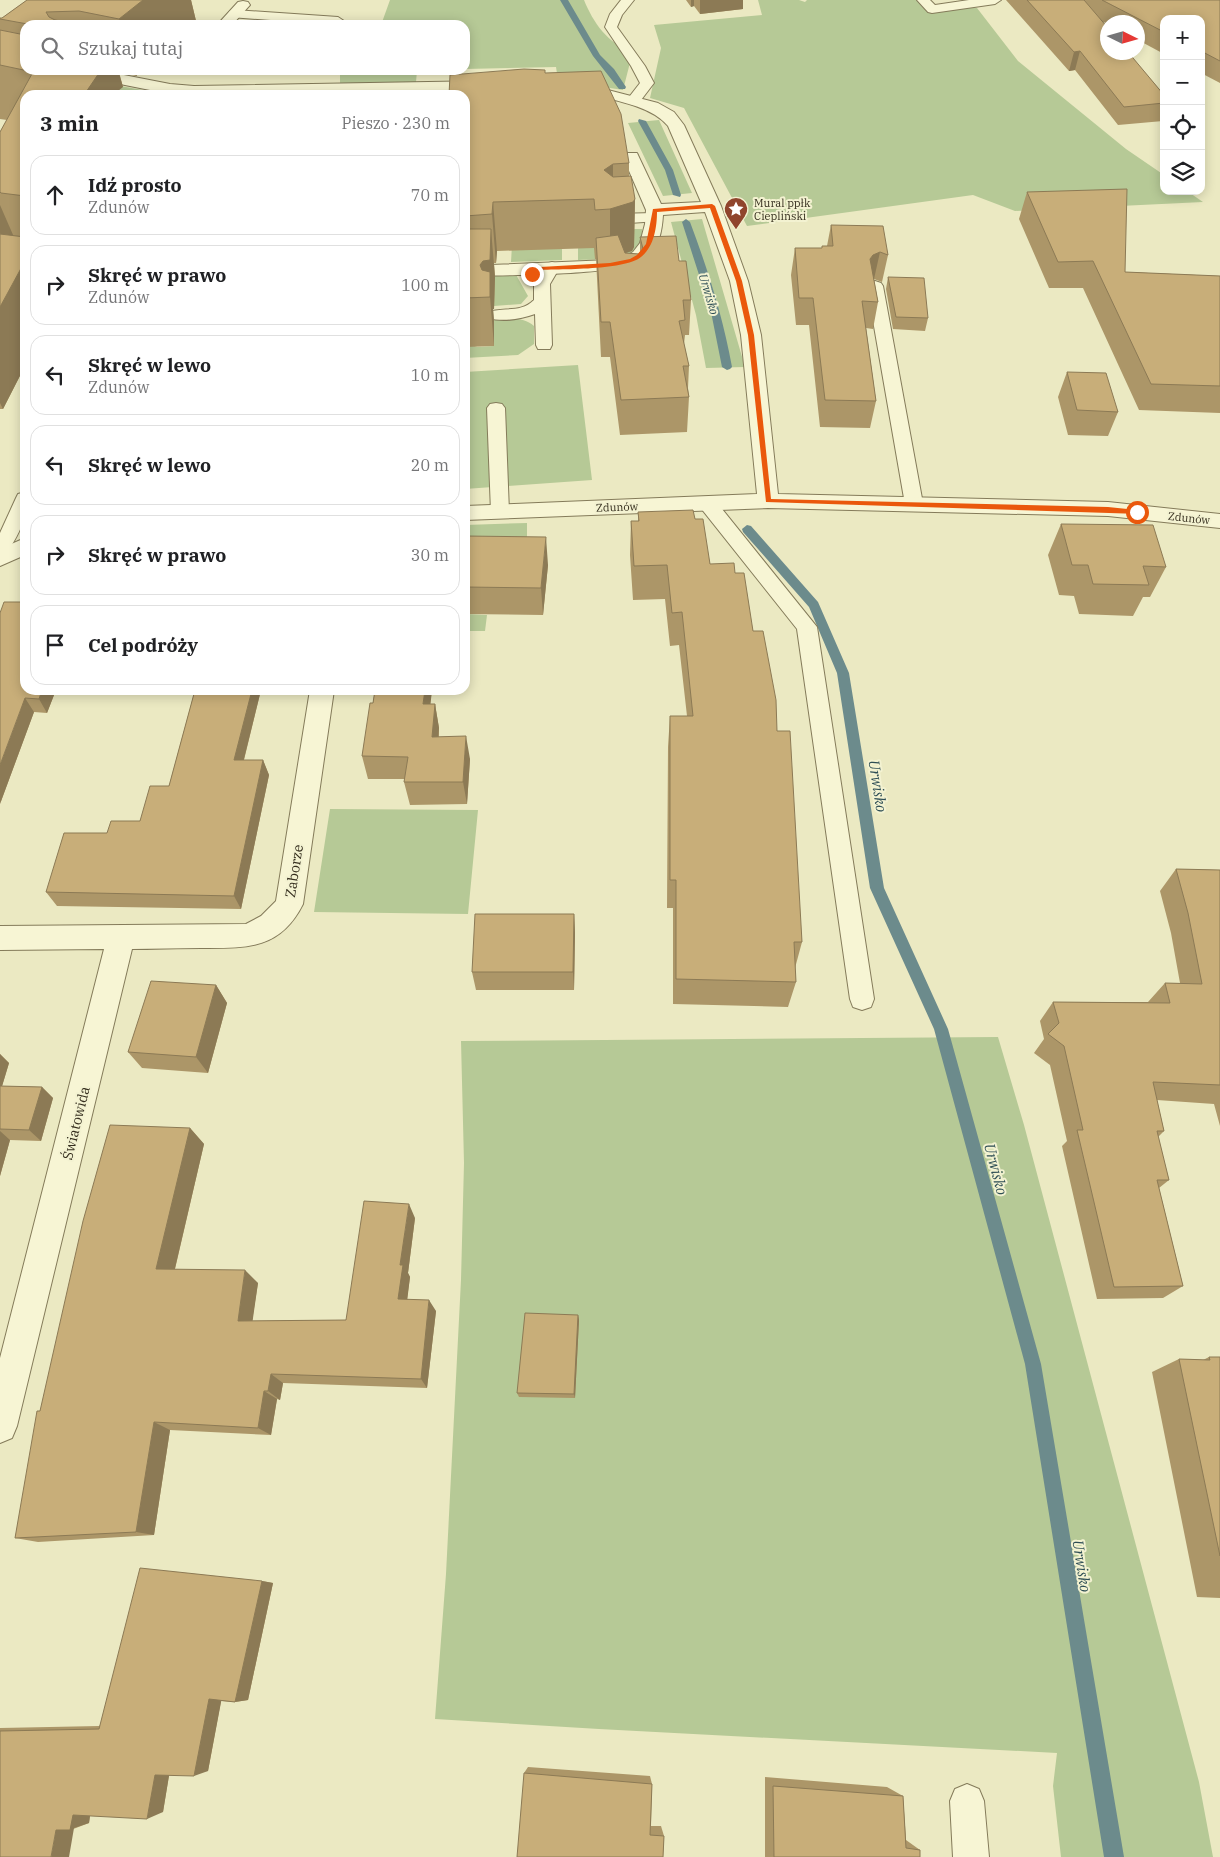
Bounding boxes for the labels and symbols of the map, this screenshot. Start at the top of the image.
north arrow [1100,15,1145,60]
place icon: Mural ppłk Ciepliński [723,196,749,230]
place label: Mural ppłk Ciepliński [754,196,811,223]
route end [521,263,544,286]
water label: Urwisko [696,272,722,316]
street label: Zdunów [596,499,639,515]
route start [1126,501,1149,524]
street label: Zdunów [1167,509,1211,527]
water label: Urwisko [864,759,892,813]
street label: Zaborze [281,843,307,899]
street label: Światowida [57,1084,94,1162]
water label: Urwisko [980,1141,1012,1197]
water label: Urwisko [1068,1539,1096,1593]

